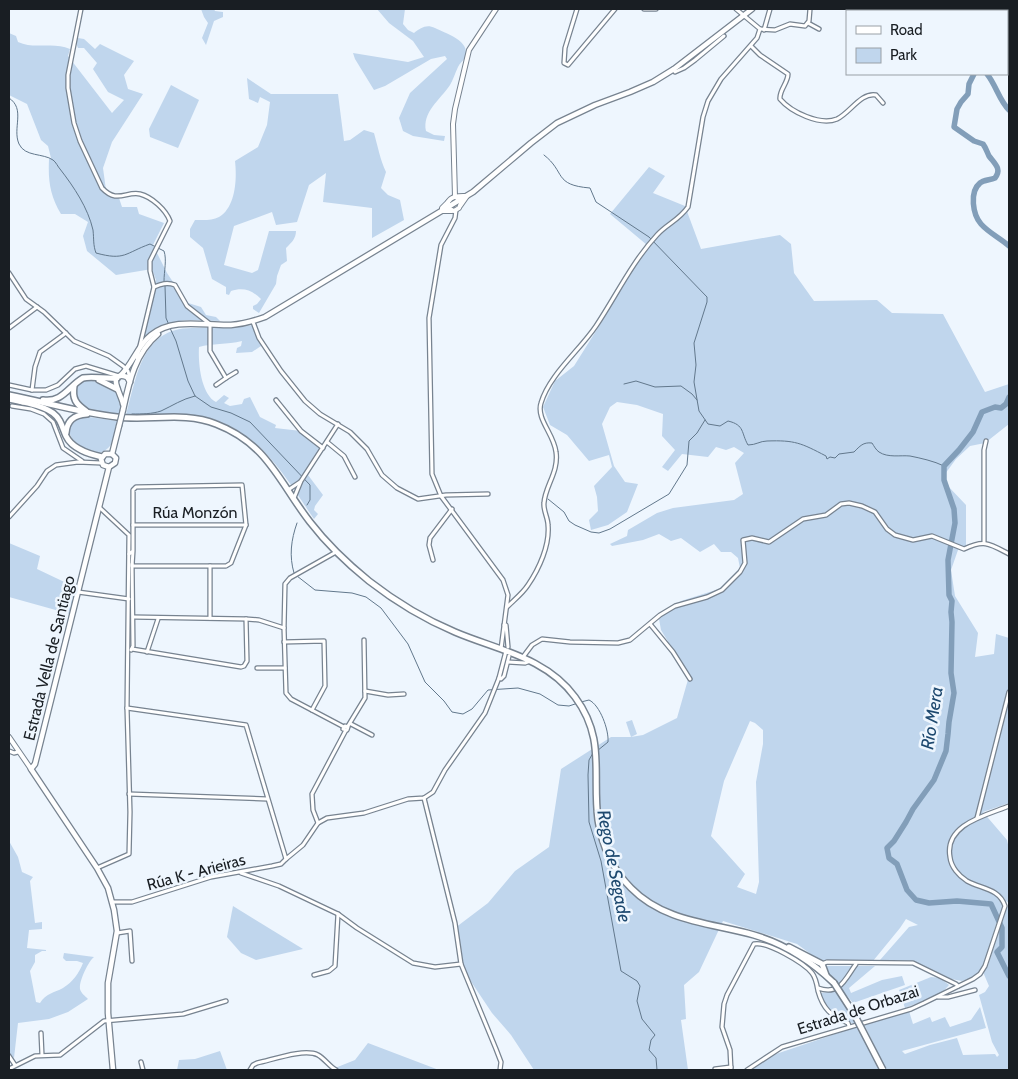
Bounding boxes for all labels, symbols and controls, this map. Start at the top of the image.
legend [846,10,1008,75]
text: Road [890,21,923,39]
text: Park [890,46,917,64]
street label: Rúa Monzón [153,503,237,522]
street label: Estrada Vella de Santiago [19,573,79,742]
water label: Río Mera [916,685,948,751]
water label: Rego de Segade [592,808,636,924]
street label: Rúa K - Arieiras [145,850,248,894]
street label: Estrada de Orbazai [795,981,921,1039]

